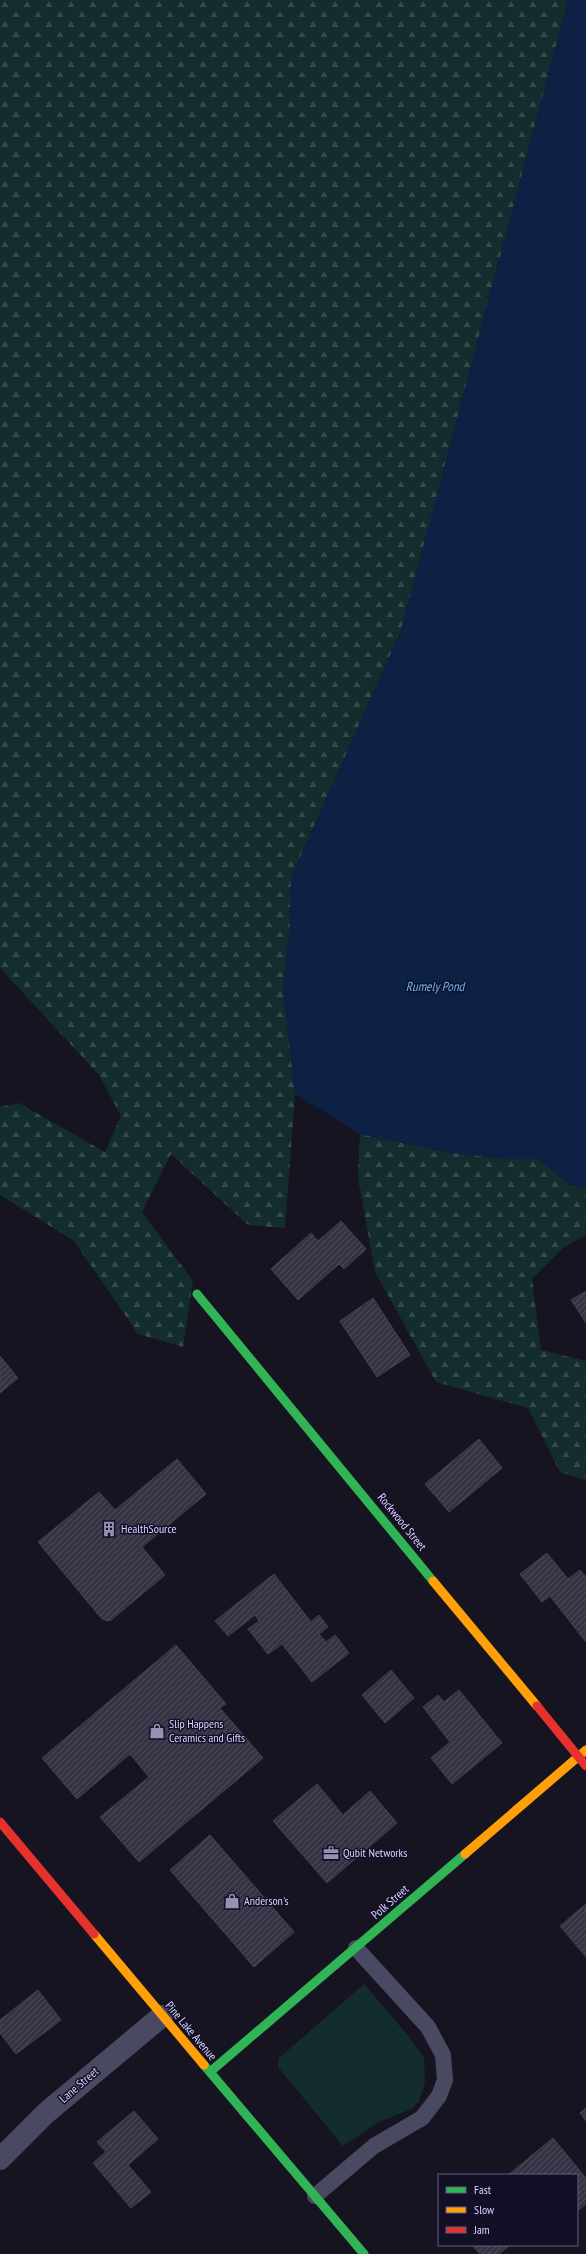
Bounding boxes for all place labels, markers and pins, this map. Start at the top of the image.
building icon: HealthSource [100,1520,118,1538]
place label: HealthSource [121,1521,176,1536]
place label: Slip Happens Ceramics and Gifts [169,1716,245,1745]
shop icon: Slip Happens Ceramics and Gifts [148,1722,166,1740]
office icon: Qubit Networks [322,1844,340,1862]
place label: Qubit Networks [343,1845,407,1860]
shop icon: Anderson's [223,1892,241,1910]
place label: Anderson's [244,1893,289,1908]

